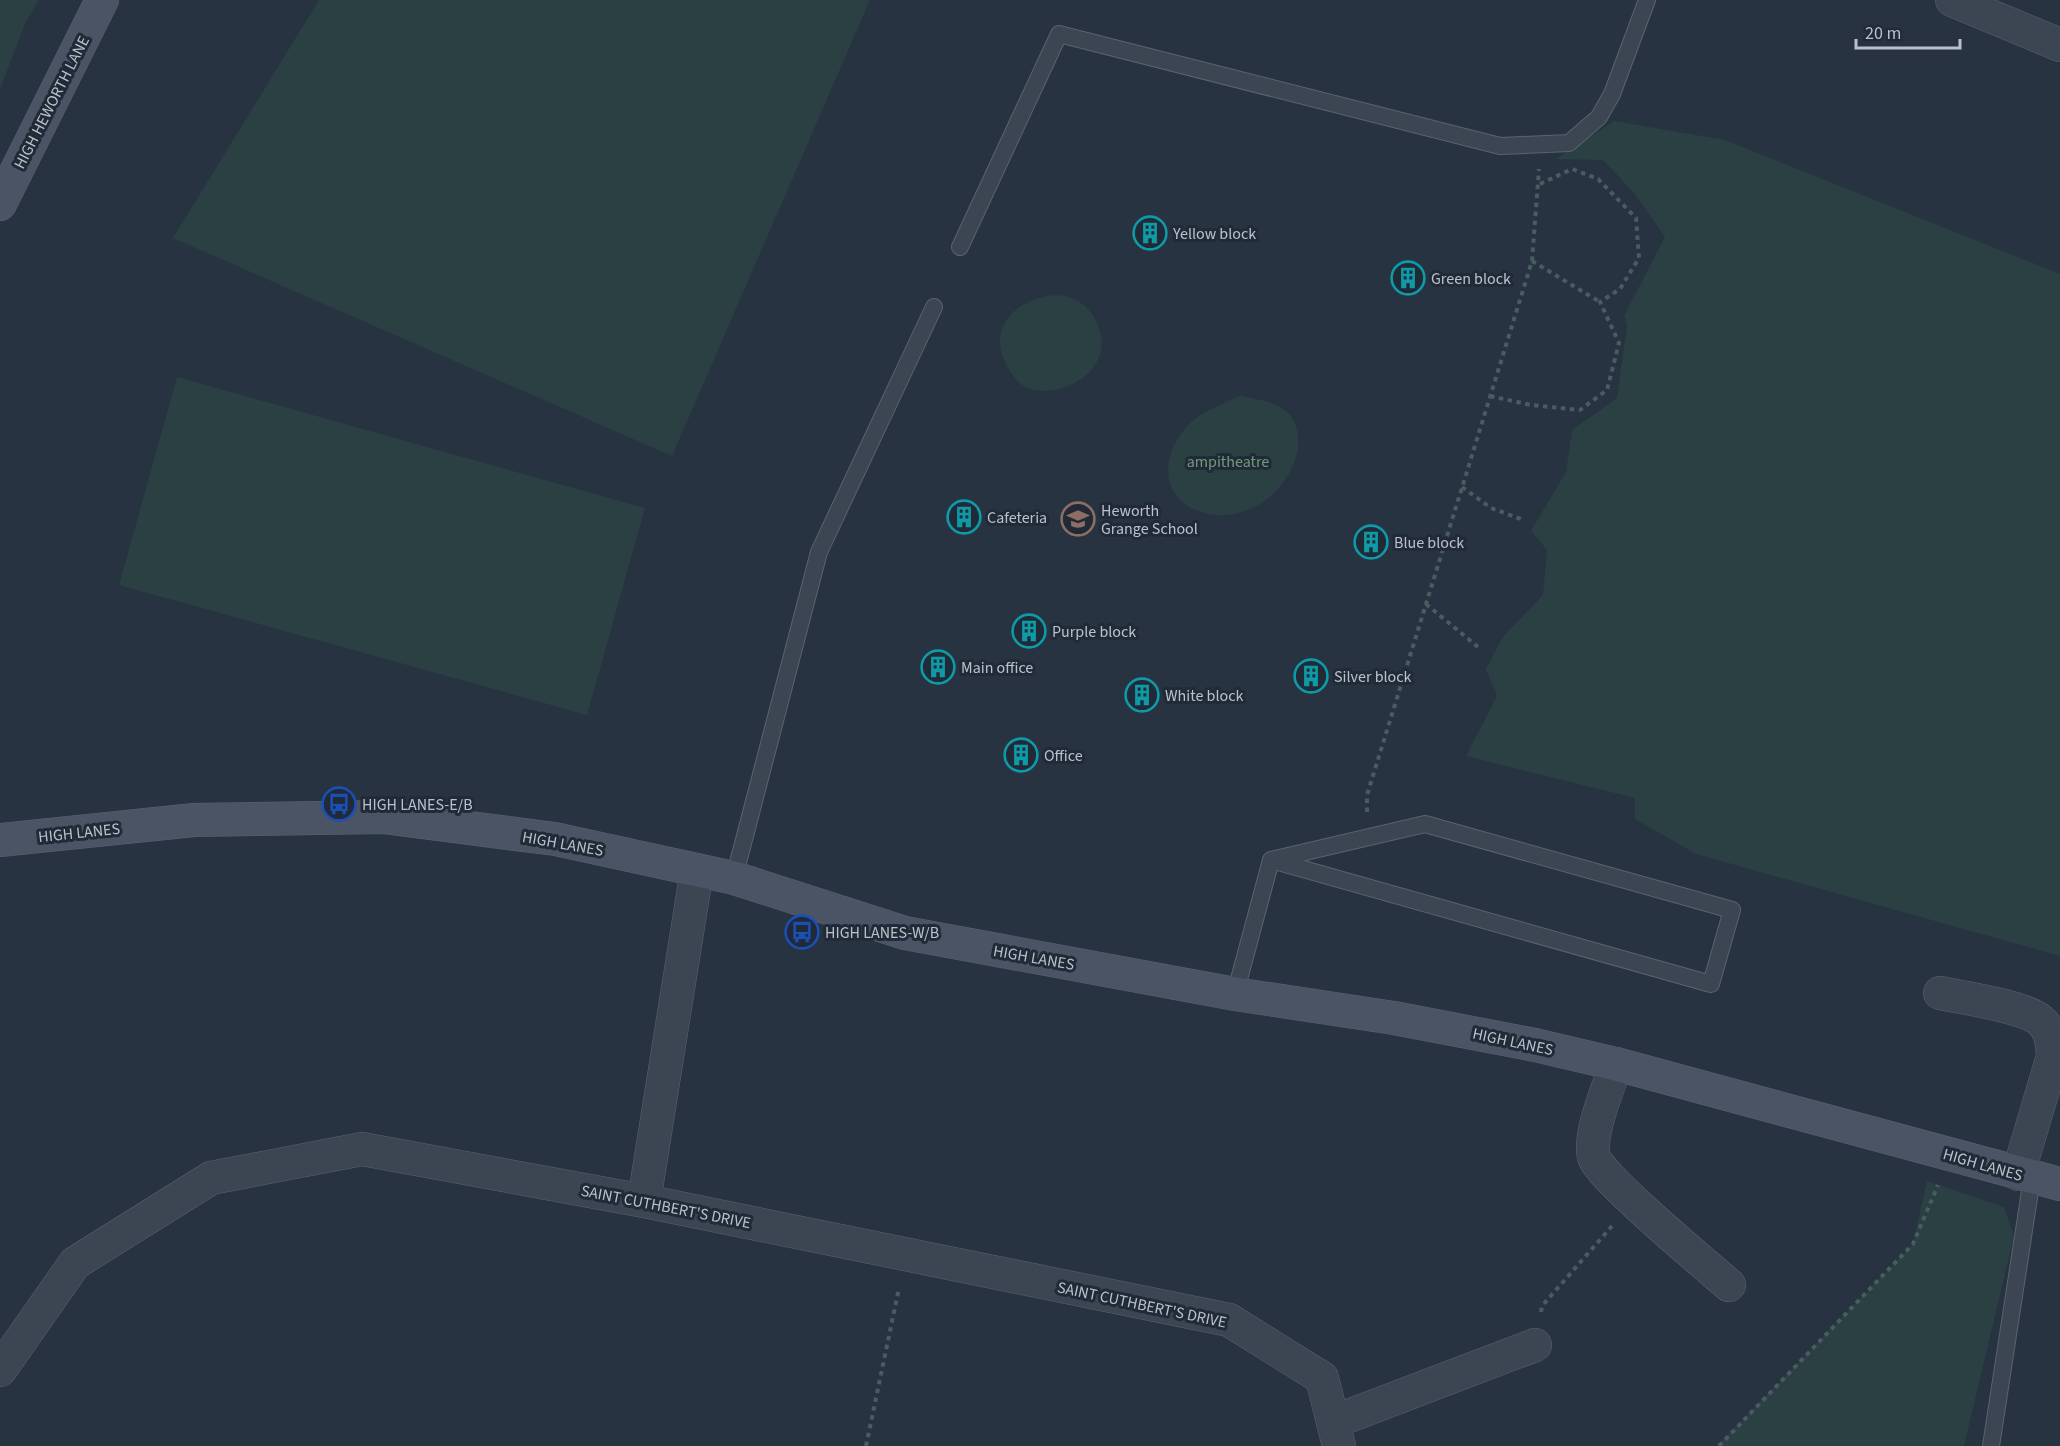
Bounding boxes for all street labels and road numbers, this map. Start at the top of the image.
street label: HIGH HEWORTH LANE [9,32,95,173]
street label: HIGH LANES [37,818,121,848]
street label: HIGH LANES [521,826,605,862]
street label: HIGH LANES [992,940,1076,976]
street label: HIGH LANES [1470,1023,1555,1061]
street label: HIGH LANES [1940,1143,2025,1187]
street label: SAINT CUTHBERT'S DRIVE [579,1180,753,1234]
street label: SAINT CUTHBERT'S DRIVE [1055,1276,1228,1334]

